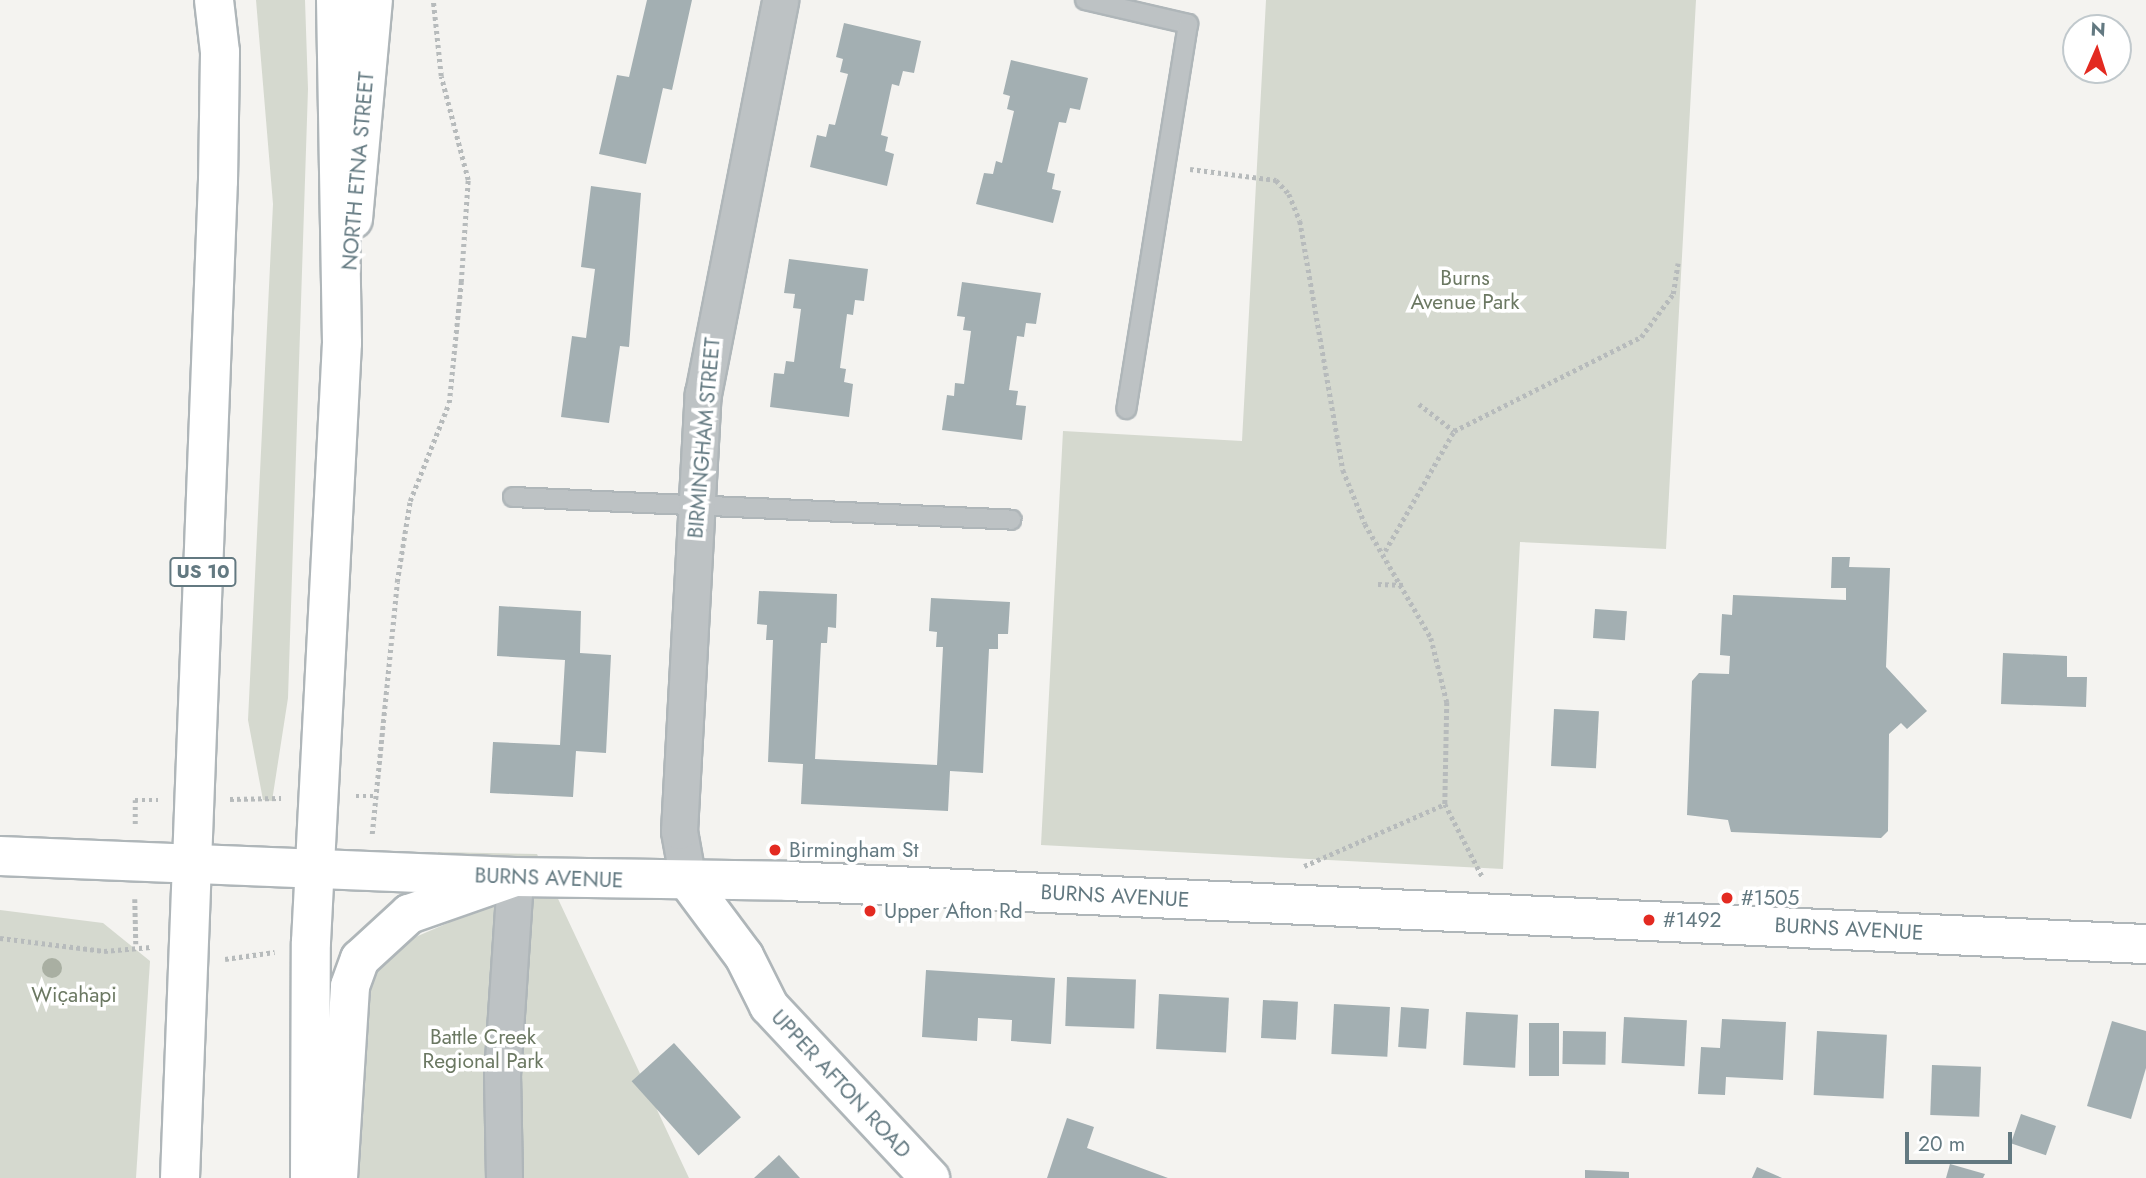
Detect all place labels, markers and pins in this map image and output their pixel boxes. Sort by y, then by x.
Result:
place label: Birmingham St [789,837,919,863]
marker: Birmingham St [767,842,783,858]
place label: #1505 [1741,885,1799,911]
marker: #1505 [1719,890,1735,906]
place label: Upper Afton Rd [884,898,1023,924]
marker: Upper Afton Rd [862,903,878,919]
place label: #1492 [1663,907,1721,933]
marker: #1492 [1641,912,1657,928]

